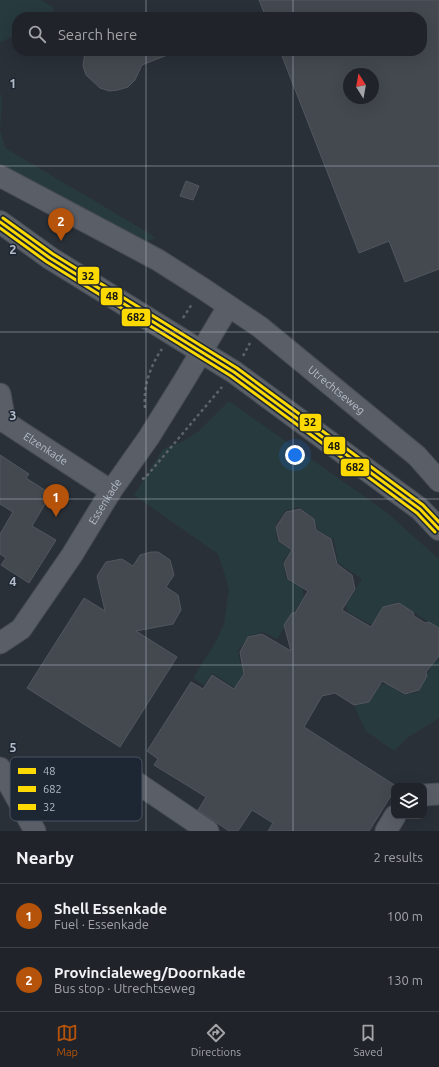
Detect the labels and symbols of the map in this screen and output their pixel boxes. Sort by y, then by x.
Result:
north arrow [343,68,379,104]
text: 1 [9,76,17,90]
pin: 2 [48,208,74,241]
text: 2 [9,242,17,256]
line badge: 32 [77,266,100,285]
text: 32 [82,270,94,282]
line badge: 48 [100,287,123,306]
text: 48 [106,290,118,302]
line badge: 682 [121,308,151,327]
text: 682 [127,311,145,323]
street label: Utrechtseweg [306,363,367,417]
text: 3 [9,408,17,422]
line badge: 32 [299,413,322,432]
text: 32 [304,416,316,428]
street label: Elzenkade [21,430,70,467]
line badge: 48 [323,436,346,455]
text: 48 [328,440,340,452]
your location [285,445,305,465]
line badge: 682 [340,458,370,477]
text: 682 [346,461,364,473]
street label: Essenkade [86,476,124,527]
pin: 1 [43,484,69,517]
text: 4 [9,574,17,588]
text: 5 [9,740,17,754]
legend [10,757,142,821]
text: 48 [43,765,55,777]
text: 682 [43,783,62,795]
text: 32 [43,801,55,813]

